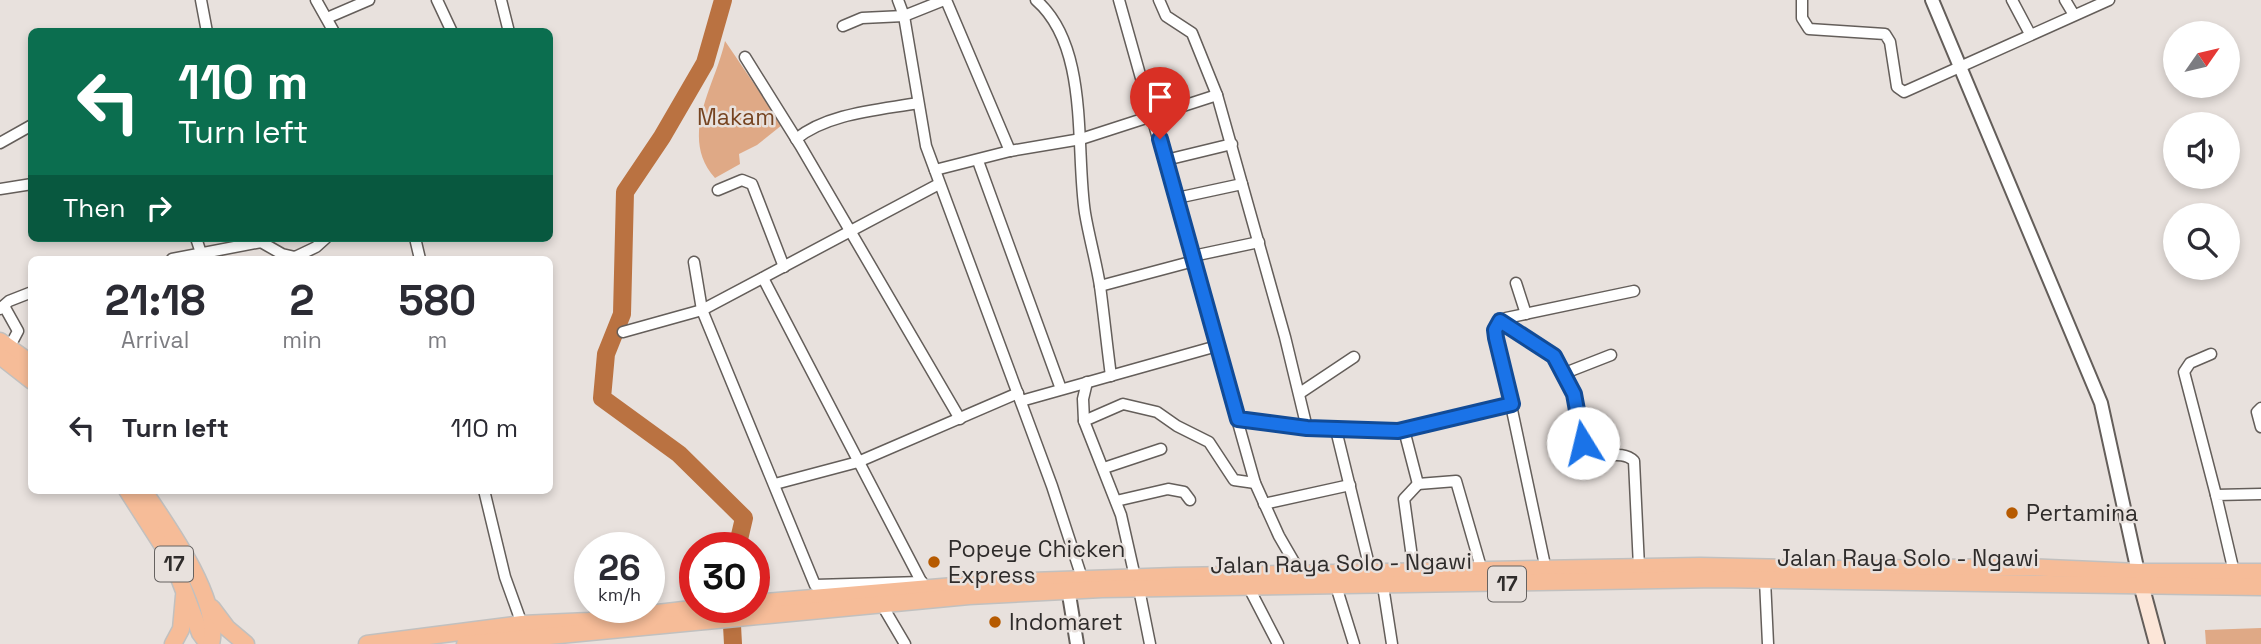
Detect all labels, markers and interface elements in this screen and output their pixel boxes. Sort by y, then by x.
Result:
north arrow [2163,21,2240,98]
map controls [2163,21,2240,280]
text: 110 m [178,51,308,113]
icon: left [63,56,154,147]
pin [1130,67,1190,139]
icon: arrive [1141,78,1179,116]
park label: Makam [697,102,775,132]
text: Turn left [178,112,308,152]
button: sound [2163,112,2240,189]
icon: right [140,189,178,227]
text: Then [63,191,126,225]
button: search [2163,203,2240,280]
text: 21:18 [105,274,205,327]
text: 2 [290,274,314,327]
text: 580 [399,274,476,327]
text: Arrival [121,325,189,355]
text: min [282,325,322,355]
text: m [427,325,447,355]
position arrow [1546,406,1620,480]
icon: left [63,409,101,447]
text: Turn left [122,411,229,445]
text: 110 m [451,411,518,445]
place label: Pertamina [2026,498,2138,528]
marker: Pertamina [2004,505,2020,521]
speed limit sign: 30 [679,532,770,623]
place label: Popeye Chicken Express [948,534,1125,590]
street label: Jalan Raya Solo - Ngawi [1777,543,2039,573]
road number: 17 [155,546,193,582]
text: 26 [598,546,641,590]
street label: Jalan Raya Solo - Ngawi [1210,546,1472,580]
marker: Popeye Chicken Express [926,554,942,570]
road number: 17 [1488,566,1526,602]
text: km/h [598,583,641,606]
place label: Indomaret [1009,607,1123,637]
marker: Indomaret [987,614,1003,630]

